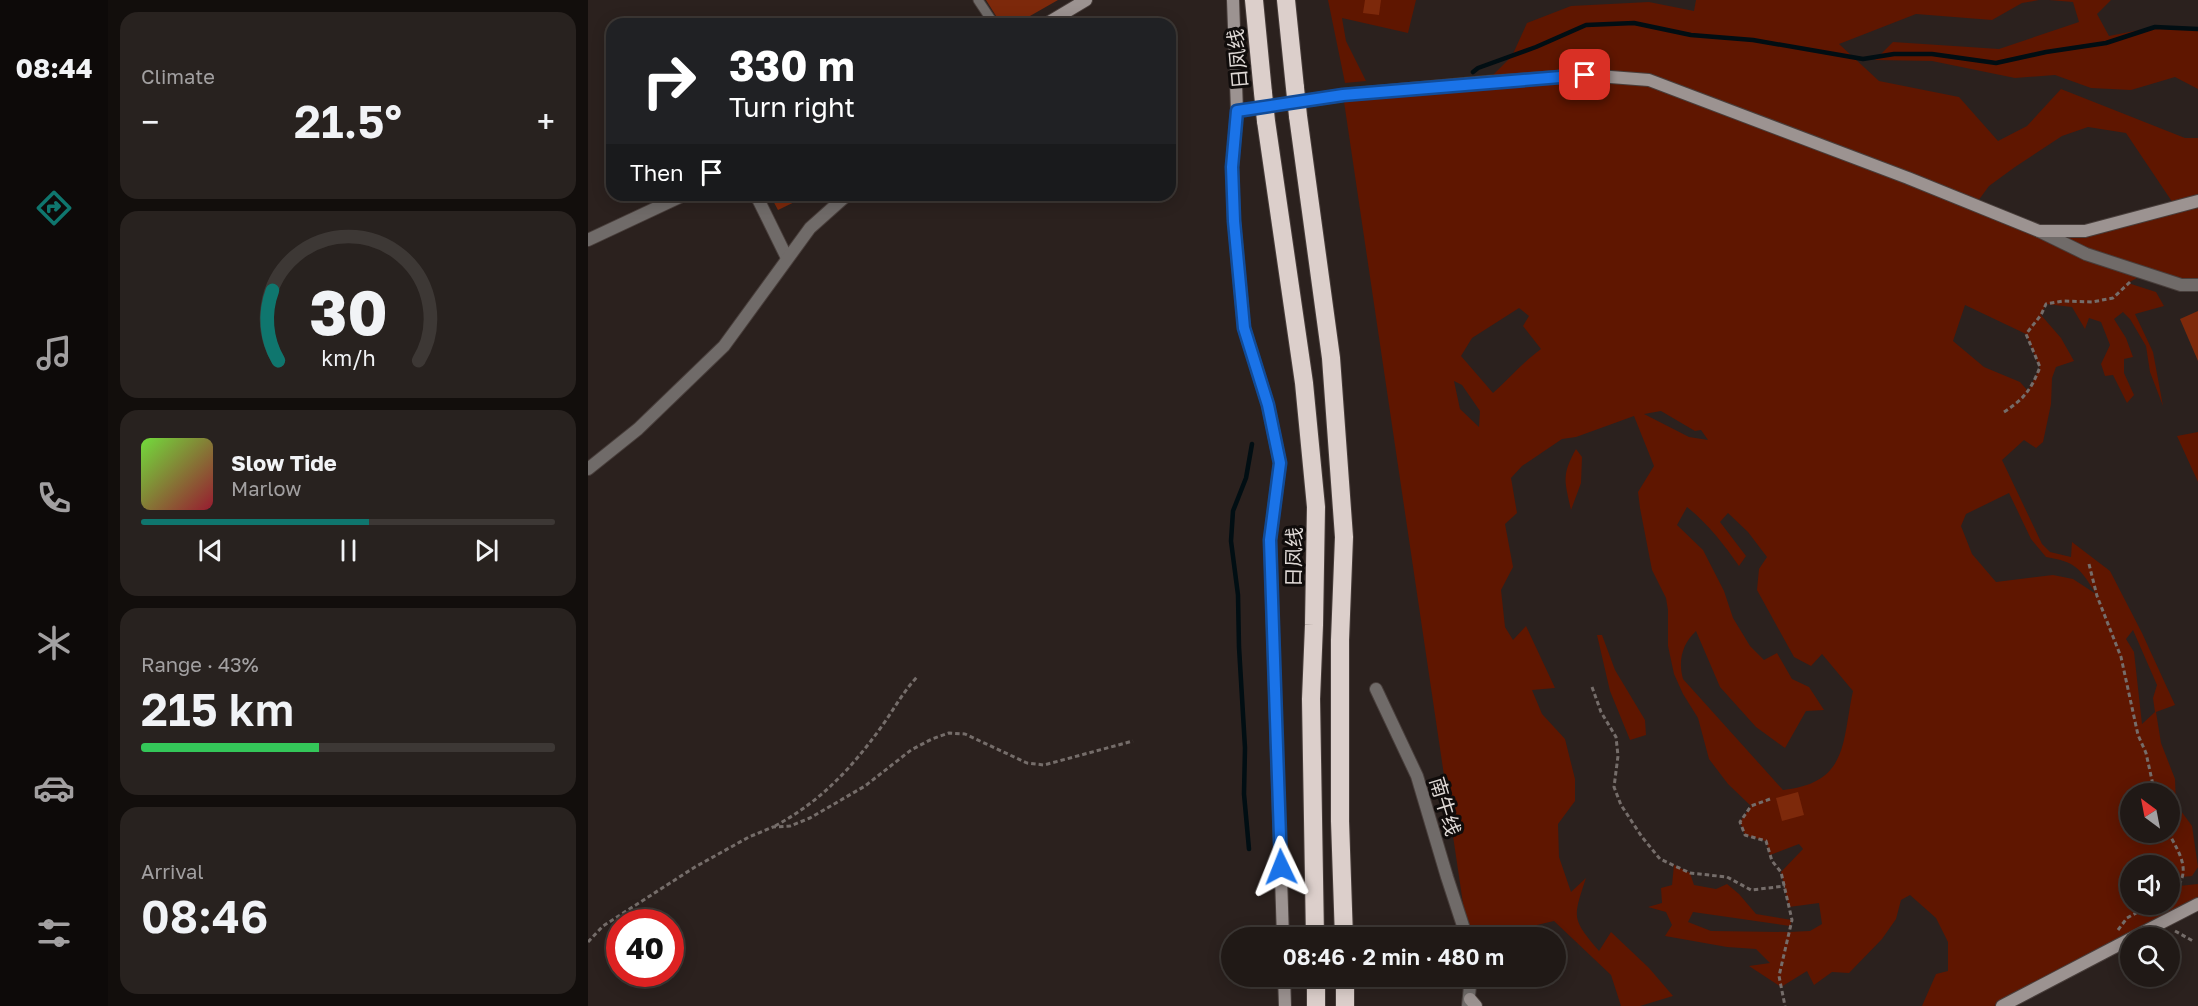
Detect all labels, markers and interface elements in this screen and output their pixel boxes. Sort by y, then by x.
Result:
street label: 日凤线 [1222,28,1252,90]
text: 330 m [729,40,855,90]
icon: right [630,42,708,120]
pin [1559,49,1610,100]
text: 08:44 [15,52,93,84]
icon: arrive [1568,58,1601,91]
text: Climate [141,64,215,88]
text: Turn right [729,91,855,123]
text: 21.5° [294,94,402,148]
text: − [141,102,159,141]
text: + [537,102,555,141]
icon: arrive [695,156,728,189]
text: Then [630,159,683,186]
icon: directions [33,187,75,229]
text: 30 [309,274,387,349]
icon: music [33,332,75,374]
text: km/h [321,346,375,372]
text: Slow Tide [231,449,337,476]
text: Marlow [231,476,302,500]
icon: phone [33,477,75,519]
street label: 日凤线 [1280,527,1306,587]
icon: previous [194,534,227,567]
icon: pause [332,534,365,567]
icon: next [470,534,503,567]
icon: climate [33,622,75,664]
text: Range · 43% [141,652,259,676]
text: 215 km [141,682,294,736]
icon: car [33,767,75,809]
street label: 南牛线 [1426,774,1466,838]
north arrow [2120,783,2180,843]
map controls [2120,783,2180,987]
position arrow [1249,835,1313,899]
button: sound [2120,855,2180,915]
text: Arrival [141,859,204,883]
text: 08:46 [141,889,268,943]
speed limit sign: 40 [606,909,684,987]
icon: filters [33,912,75,954]
button: search [2120,927,2180,987]
text: 08:46 · 2 min · 480 m [1283,943,1504,970]

